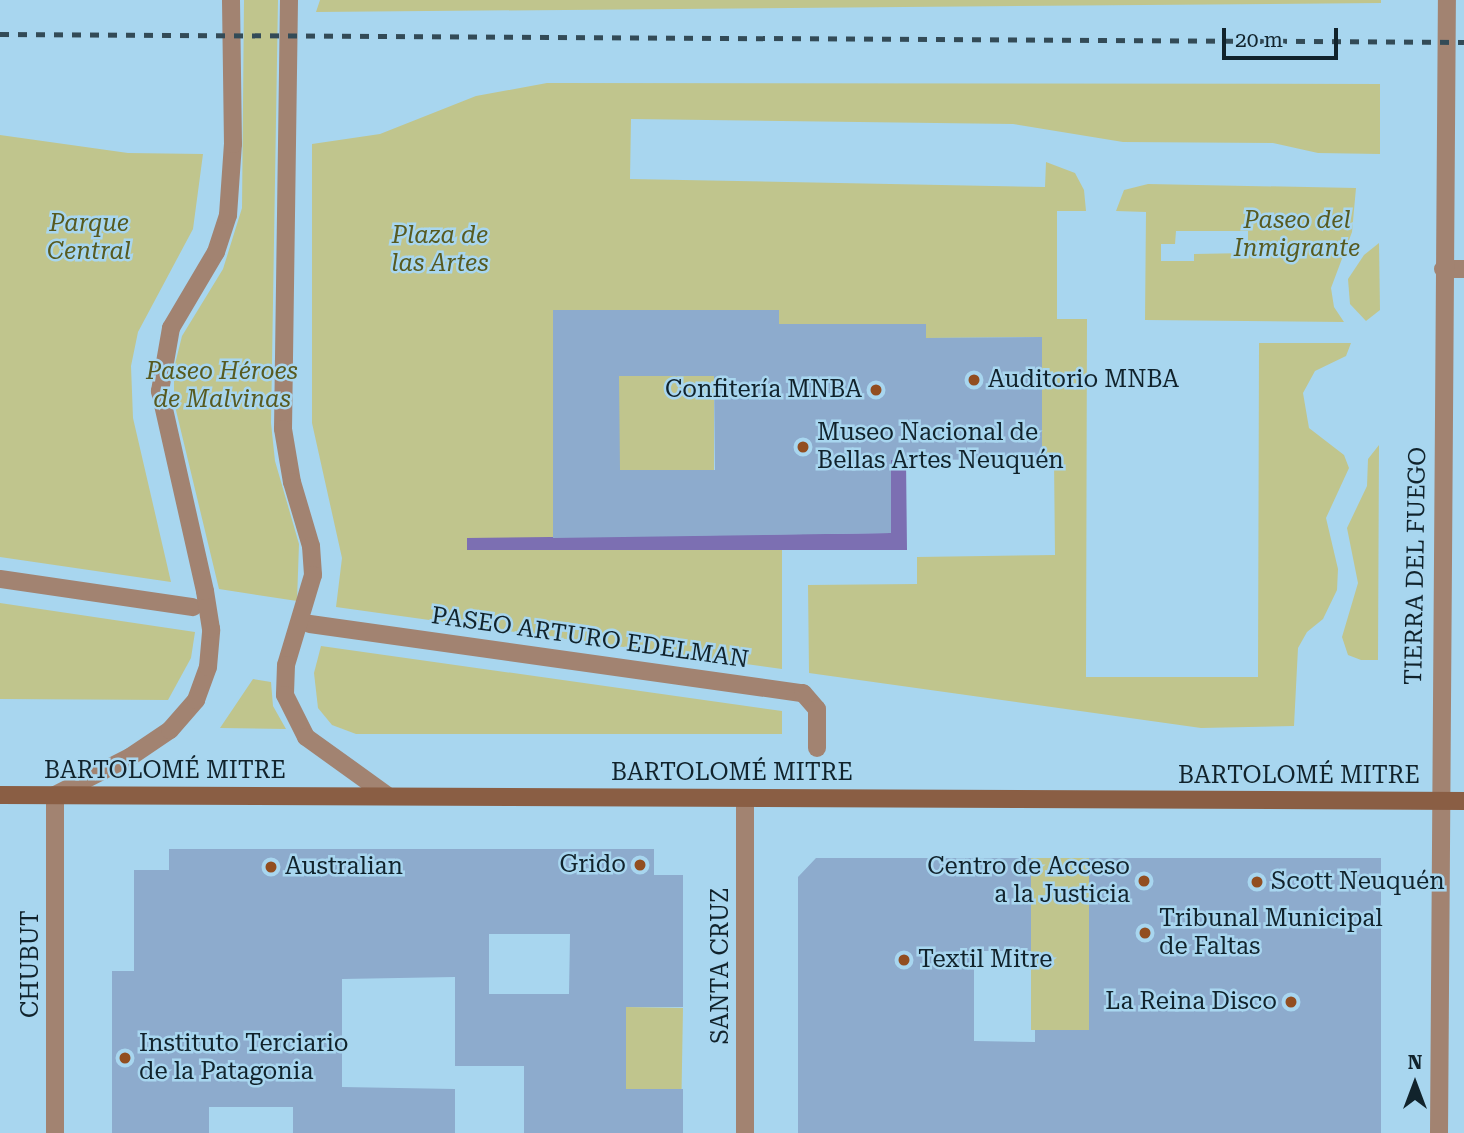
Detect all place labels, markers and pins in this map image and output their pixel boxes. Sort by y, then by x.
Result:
place label: Auditorio MNBA [988,366,1179,394]
marker: Auditorio MNBA [966,372,982,388]
place label: Confitería MNBA [665,376,862,404]
marker: Confitería MNBA [868,382,884,398]
place label: Museo Nacional de Bellas Artes Neuquén [817,419,1064,475]
marker: Museo Nacional de Bellas Artes Neuquén [795,439,811,455]
place label: Grido [560,851,626,879]
place label: Australian [285,853,403,881]
place label: Centro de Acceso a la Justicia [927,853,1130,909]
marker: Grido [632,857,648,873]
marker: Australian [263,859,279,875]
place label: Scott Neuquén [1271,868,1445,896]
marker: Centro de Acceso a la Justicia [1136,873,1152,889]
marker: Scott Neuquén [1249,874,1265,890]
place label: Tribunal Municipal de Faltas [1159,905,1383,961]
marker: Tribunal Municipal de Faltas [1137,925,1153,941]
place label: Textil Mitre [918,946,1052,974]
marker: Textil Mitre [896,952,912,968]
place label: La Reina Disco [1105,988,1277,1016]
marker: La Reina Disco [1283,994,1299,1010]
place label: Instituto Terciario de la Patagonia [139,1030,349,1086]
marker: Instituto Terciario de la Patagonia [117,1050,133,1066]

